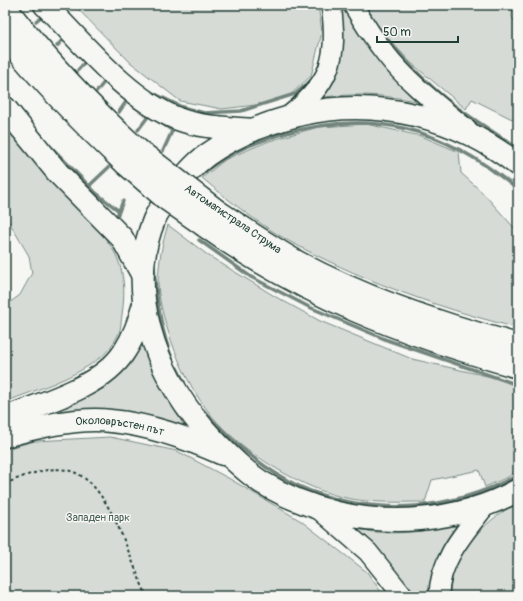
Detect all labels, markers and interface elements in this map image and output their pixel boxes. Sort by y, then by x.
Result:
scale bar [377,18,458,44]
text: 50 m [383,25,411,40]
street label: Автомагистрала Струма [182,182,284,256]
street label: Околовръстен път [75,414,166,438]
park label: Западен парк [66,511,130,524]

